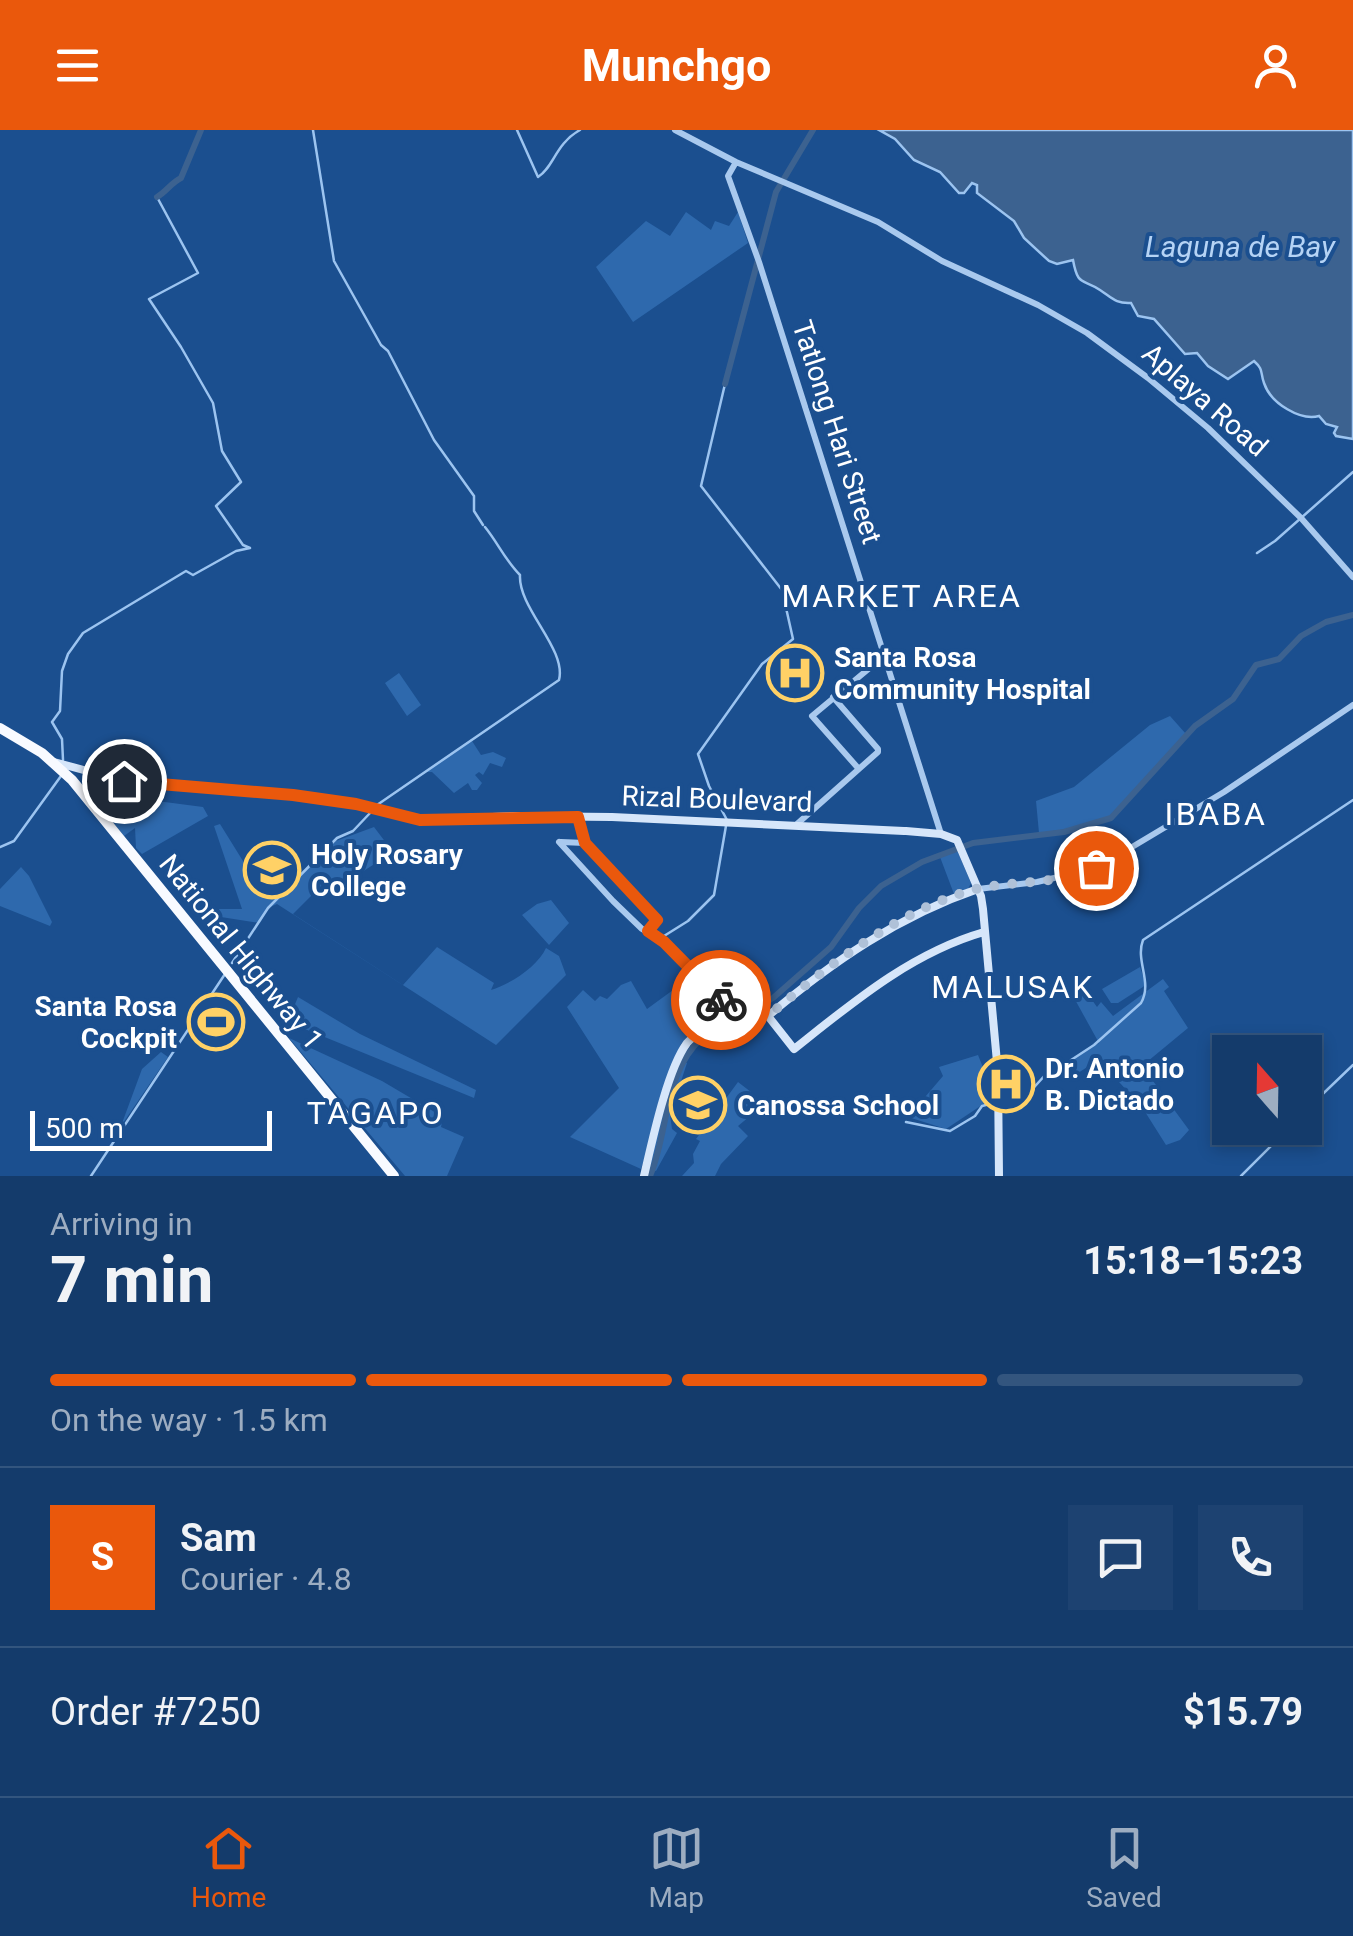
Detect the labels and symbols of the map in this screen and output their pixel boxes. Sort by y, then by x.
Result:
water label: Laguna de Bay [1145,229,1336,264]
street label: Tatlong Hari Street [785,316,889,548]
street label: Aplaya Road [1136,337,1274,463]
district label: MARKET AREA [782,577,1022,615]
place label: Santa Rosa Community Hospital [834,641,1091,706]
hospital icon: Santa Rosa Community Hospital [765,643,825,703]
pin [82,739,167,824]
street label: Rizal Boulevard [621,779,813,819]
district label: IBABA [1165,795,1267,833]
pin [1054,826,1139,911]
place label: Holy Rosary College [311,838,464,903]
school or university icon: Holy Rosary College [242,840,302,900]
street label: National Highway 1 [152,848,330,1056]
courier [671,950,771,1050]
district label: MALUSAK [931,968,1095,1006]
place label: Santa Rosa Cockpit [35,990,177,1055]
sports icon: Santa Rosa Cockpit [186,992,246,1052]
north arrow [1212,1035,1322,1145]
place label: Dr. Antonio B. Dictado [1045,1052,1184,1117]
hospital icon: Dr. Antonio B. Dictado [976,1054,1036,1114]
school or university icon: Canossa School [668,1075,728,1135]
place label: Canossa School [737,1089,939,1122]
district label: TAGAPO [307,1094,445,1132]
scale bar [30,1106,272,1150]

